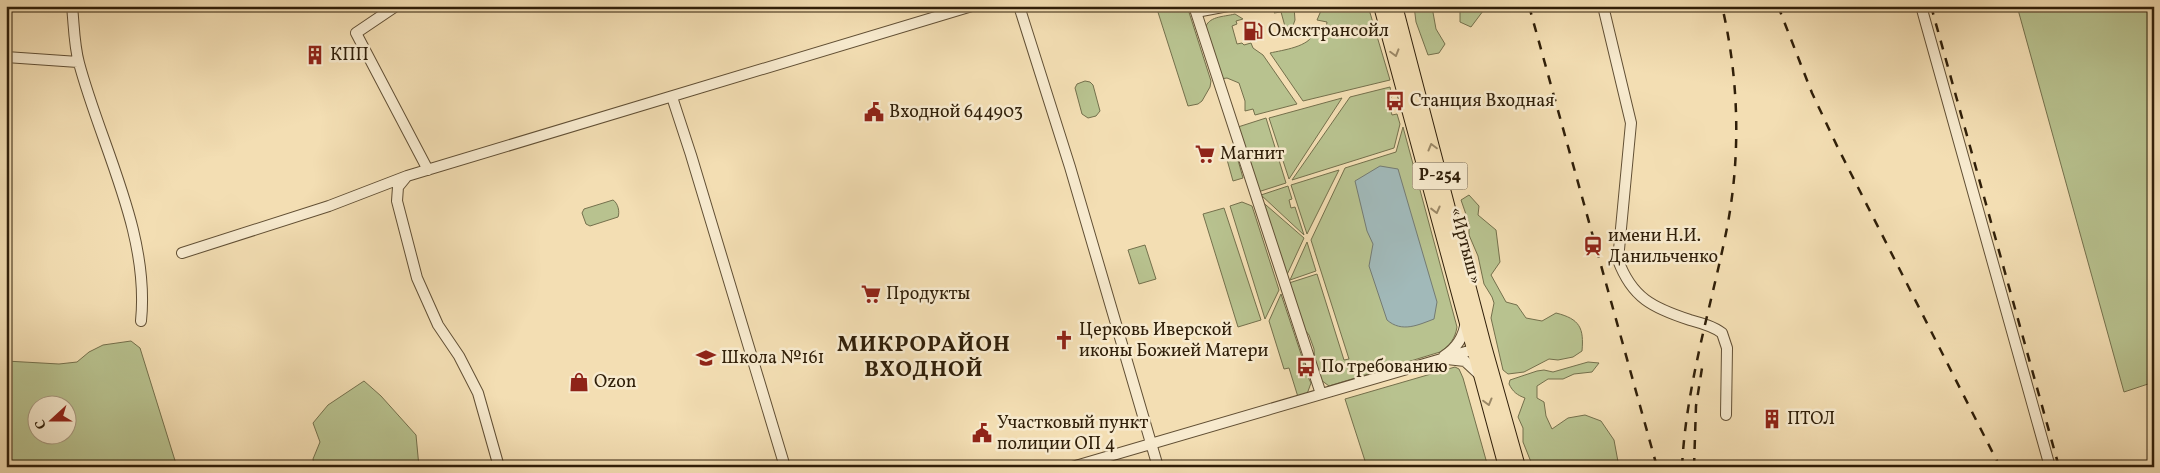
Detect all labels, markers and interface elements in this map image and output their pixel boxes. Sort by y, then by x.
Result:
place label: Омсктрансойл [1268,19,1389,44]
fuel station icon: Омсктрансойл [1242,20,1264,42]
place label: КПП [330,43,369,68]
building icon: КПП [304,44,326,66]
one-way arrow [1389,49,1399,57]
place label: Станция Входная [1410,89,1554,114]
bus stop icon: Станция Входная [1384,90,1406,112]
place label: Входной 644903 [889,100,1023,125]
public building icon: Входной 644903 [863,101,885,123]
place label: Магнит [1220,142,1284,167]
one-way arrow [1427,142,1438,151]
supermarket icon: Магнит [1194,143,1216,165]
road number: Р-254 [1412,162,1468,190]
street label: «Иртыш» [1443,205,1487,287]
one-way arrow [1430,206,1441,215]
place label: имени Н.И. Данильченко [1608,224,1718,270]
station icon: имени Н.И. Данильченко [1582,235,1604,257]
place label: Продукты [886,282,971,307]
supermarket icon: Продукты [860,283,882,305]
place label: Церковь Иверской иконы Божией Матери [1079,318,1269,364]
church icon: Церковь Иверской иконы Божией Матери [1053,329,1075,351]
district label: МИКРОРАЙОН ВХОДНОЙ [837,330,1011,386]
place label: Школа №161 [721,346,825,371]
school or university icon: Школа №161 [695,347,717,369]
place label: По требованию [1321,355,1448,380]
bus stop icon: По требованию [1295,356,1317,378]
place label: Ozon [594,370,637,395]
shop icon: Ozon [568,371,590,393]
north arrow [28,396,78,446]
one-way arrow [1483,397,1493,405]
place label: ПТОЛ [1787,407,1835,432]
building icon: ПТОЛ [1761,408,1783,430]
place label: Участковый пункт полиции ОП 4 [997,411,1148,457]
text: С [31,417,52,432]
public building icon: Участковый пункт полиции ОП 4 [971,422,993,444]

